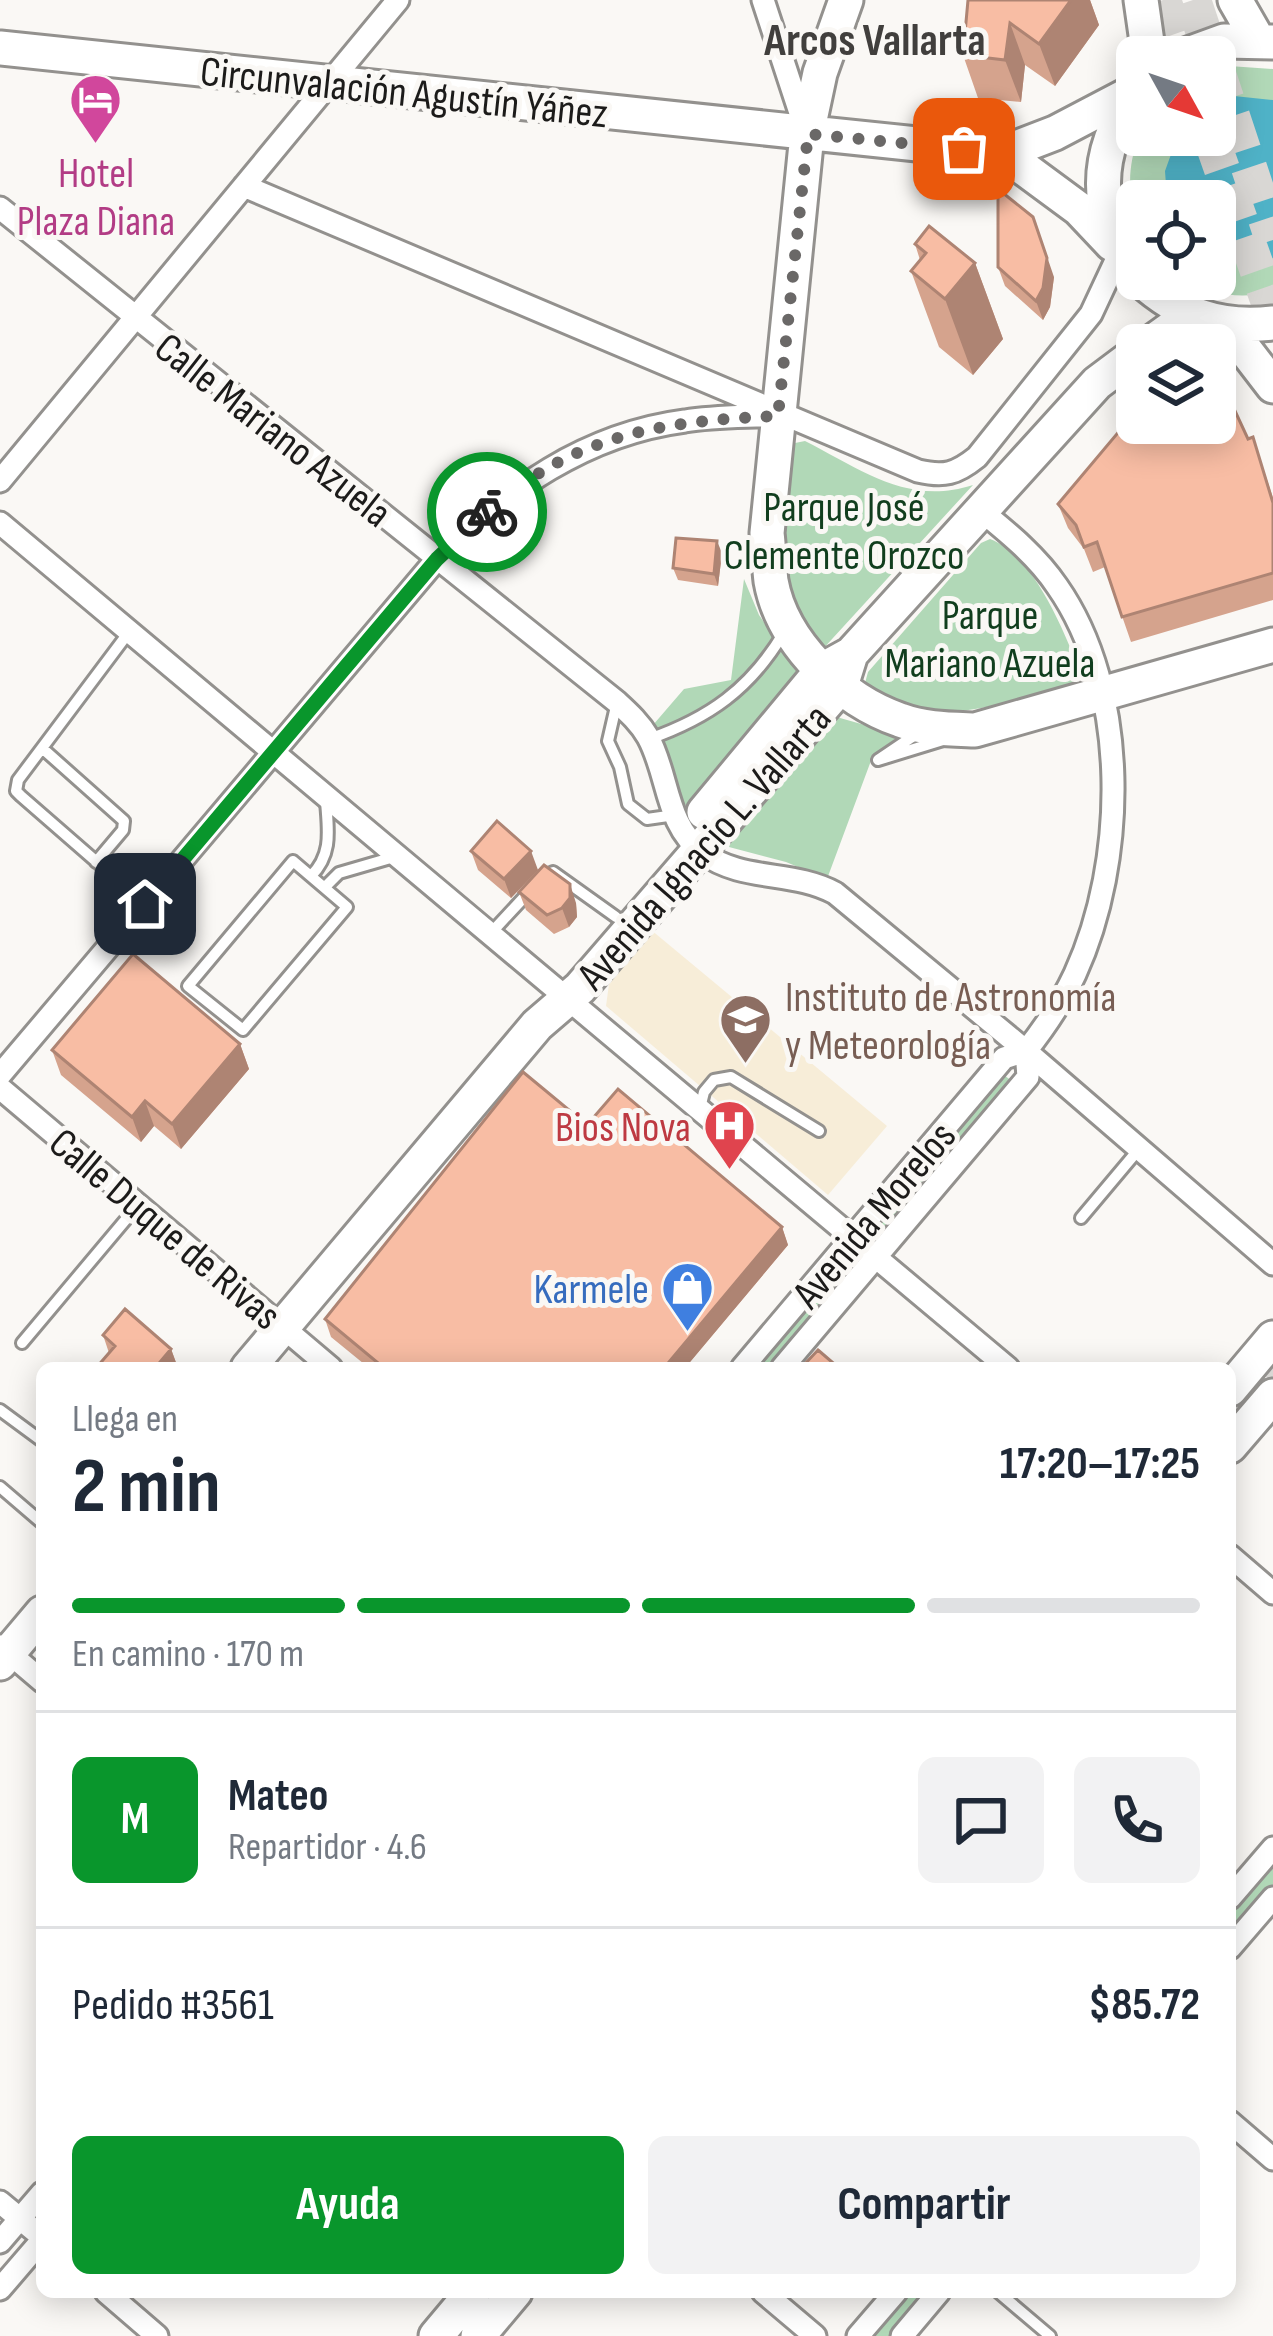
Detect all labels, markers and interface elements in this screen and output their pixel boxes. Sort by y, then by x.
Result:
district label: Arcos Vallarta [763,14,986,69]
north arrow [1116,36,1236,156]
map controls [1116,36,1236,444]
street label: Circunvalación Agustín Yáñez [198,47,610,140]
hotel icon: Hotel Plaza Diana [68,72,124,146]
pin [913,98,1015,200]
icon: bag [931,116,997,182]
place label: Hotel Plaza Diana [17,149,175,248]
button: locate [1116,180,1236,300]
street label: Calle Mariano Azuela [144,323,401,539]
button: layers [1116,324,1236,444]
courier [427,452,547,572]
icon: bike [454,479,520,545]
park label: Parque José Clemente Orozco [724,483,964,582]
park label: Parque Mariano Azuela [884,591,1096,690]
street label: Avenida Ignacio L. Vallarta [566,694,843,1002]
pin [94,853,196,955]
icon: home [112,871,178,937]
place label: Instituto de Astronomía y Meteorología [785,973,1116,1072]
school or university icon: Instituto de Astronomía y Meteorología [718,992,774,1066]
hospital icon: Bios Nova [702,1098,758,1172]
place label: Bios Nova [555,1103,691,1154]
street label: Avenida Morelos [782,1112,968,1320]
street label: Calle Duque de Rivas [38,1118,291,1342]
shop icon: Karmele [660,1260,716,1334]
place label: Karmele [533,1265,649,1316]
text: Llega en [72,1396,178,1443]
text: 17:20–17:25 [1000,1437,1200,1492]
text: 2 min [72,1441,221,1534]
text: En camino · 170 m [72,1631,304,1678]
button: chat [918,1757,1044,1883]
button: phone [1074,1757,1200,1883]
text: Mateo [228,1769,328,1824]
text: M [121,1792,149,1847]
text: Repartidor · 4.6 [228,1824,427,1871]
text: Pedido #3561 [72,1978,274,2033]
text: $85.72 [1088,1978,1200,2033]
button: Ayuda [72,2136,624,2274]
button: Compartir [648,2136,1200,2274]

